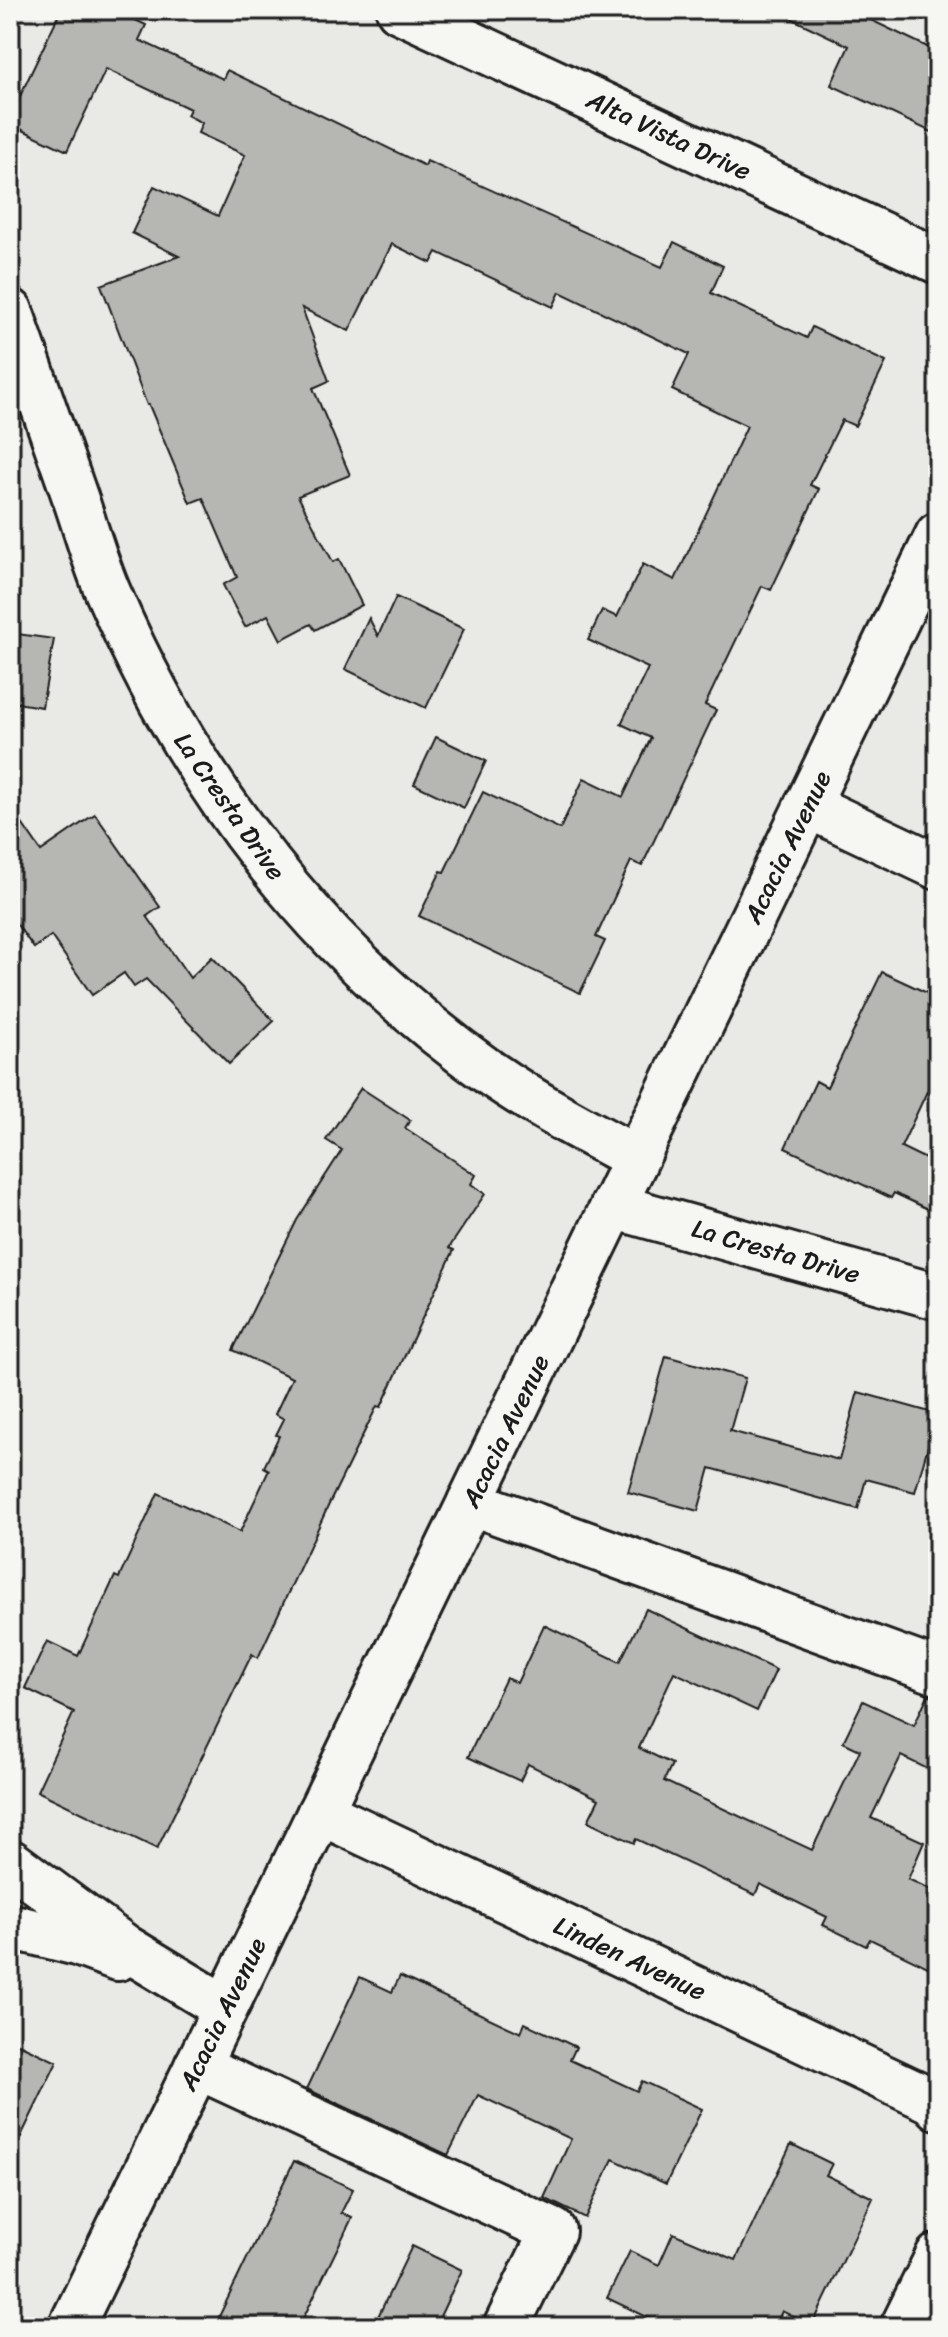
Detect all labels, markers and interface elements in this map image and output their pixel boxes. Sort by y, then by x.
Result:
street label: Alta Vista Drive [578,76,759,193]
street label: La Cresta Drive [161,722,299,890]
street label: Acacia Avenue [729,762,844,933]
street label: La Cresta Drive [686,1205,866,1297]
street label: Acacia Avenue [447,1346,562,1517]
street label: Linden Avenue [546,1902,714,2014]
street label: Acacia Avenue [164,1929,279,2100]

